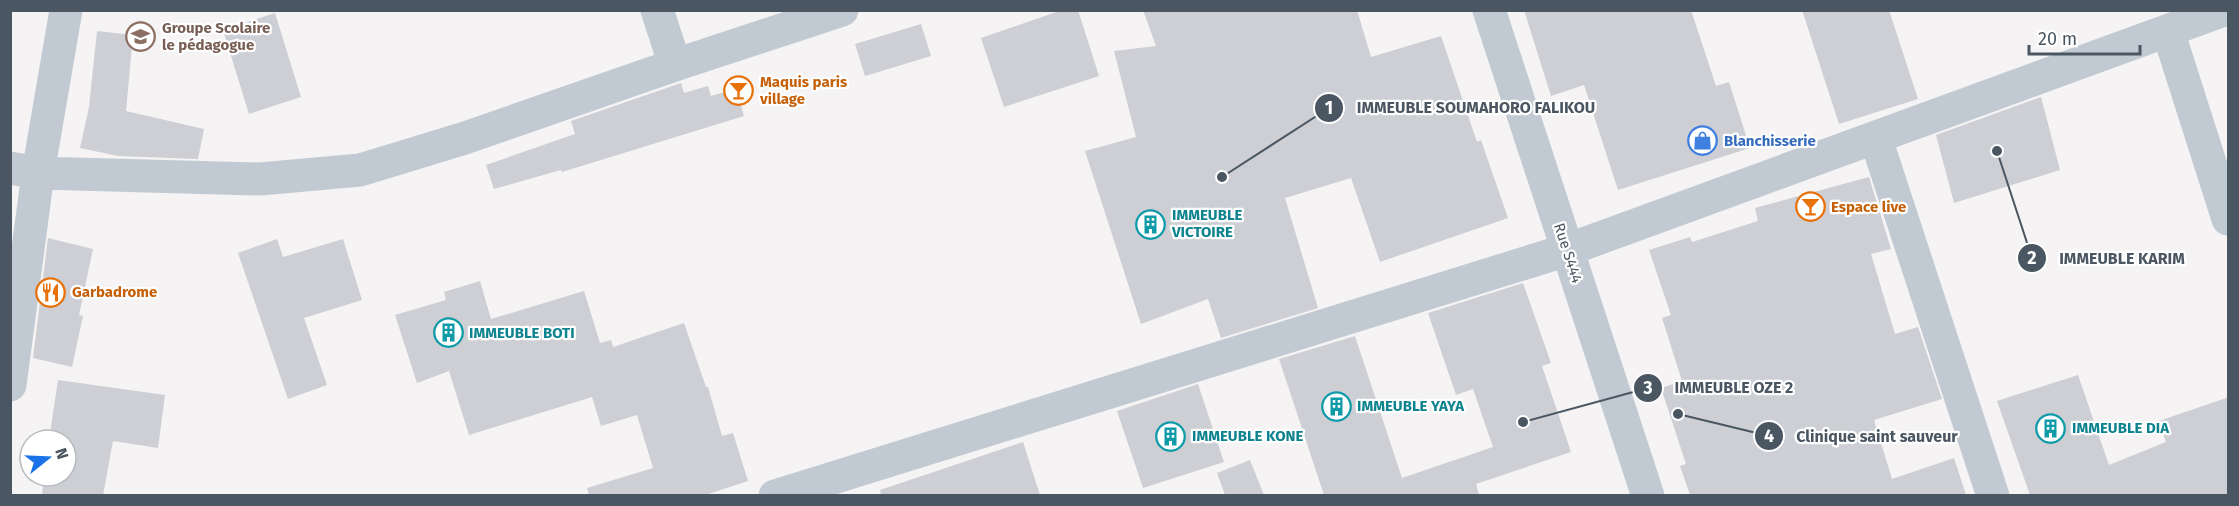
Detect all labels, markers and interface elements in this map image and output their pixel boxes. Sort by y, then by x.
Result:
scale bar [2029,18,2140,56]
place label: Groupe Scolaire le pédagogue [162,19,270,54]
school or university icon: Groupe Scolaire le pédagogue [125,21,157,53]
text: 20 m [2038,28,2077,50]
place label: Maquis paris village [759,73,847,108]
bar icon: Maquis paris village [723,75,755,107]
callout: IMMEUBLE SOUMAHORO FALIKOU [1314,91,1607,125]
text: 1 [1325,97,1333,119]
text: IMMEUBLE SOUMAHORO FALIKOU [1357,98,1595,117]
shop icon: Blanchisserie [1687,125,1719,157]
place label: Blanchisserie [1724,132,1816,150]
bar icon: Espace live [1794,191,1826,223]
place label: Espace live [1831,198,1906,216]
place label: IMMEUBLE VICTOIRE [1171,206,1243,241]
building icon: IMMEUBLE VICTOIRE [1135,208,1167,240]
street label: Rue S444 [1550,221,1586,285]
callout: IMMEUBLE KARIM [2017,241,2197,275]
text: 2 [2027,247,2037,269]
text: IMMEUBLE KARIM [2059,249,2185,268]
restaurant icon: Garbadrome [35,276,67,308]
place label: Garbadrome [72,283,157,301]
building icon: IMMEUBLE BOTI [432,317,464,349]
place label: IMMEUBLE BOTI [469,324,575,342]
callout: IMMEUBLE OZE 2 [1633,371,1806,405]
text: 3 [1642,377,1653,399]
text: IMMEUBLE OZE 2 [1675,378,1793,397]
building icon: IMMEUBLE YAYA [1320,390,1352,422]
place label: IMMEUBLE YAYA [1357,397,1465,415]
building icon: IMMEUBLE DIA [2035,412,2067,444]
callout: Clinique saint sauveur [1754,419,1969,453]
place label: IMMEUBLE DIA [2072,419,2170,437]
building icon: IMMEUBLE KONE [1155,420,1187,452]
text: 4 [1764,425,1774,447]
place label: IMMEUBLE KONE [1192,427,1304,445]
text: Clinique saint sauveur [1796,427,1958,446]
north arrow [18,428,78,488]
text: N [51,446,72,461]

